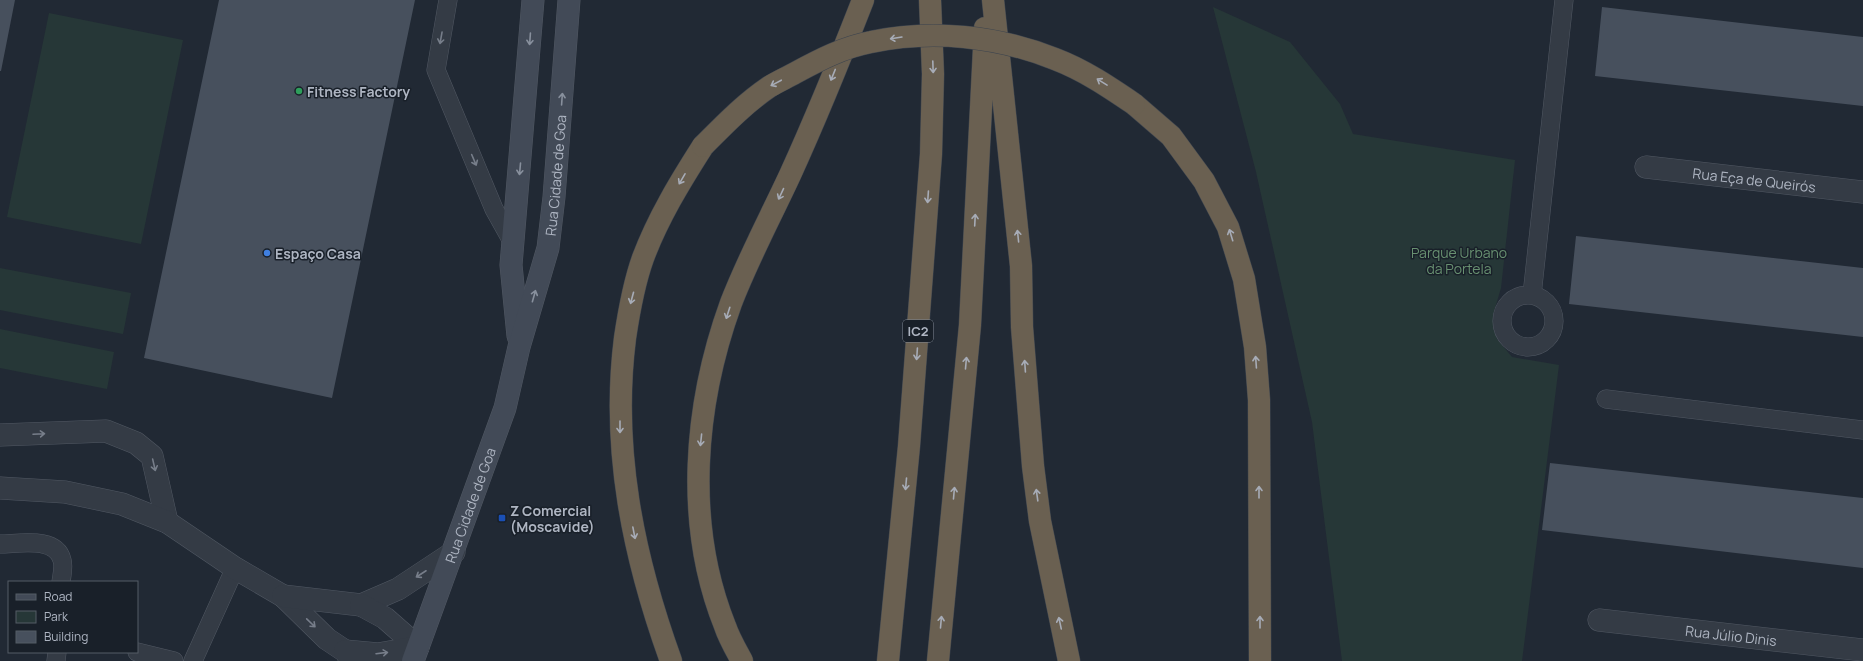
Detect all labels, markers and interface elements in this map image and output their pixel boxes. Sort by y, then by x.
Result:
one-way arrow [437,32,445,45]
one-way arrow [526,32,533,45]
one-way arrow [890,34,903,42]
one-way arrow [929,60,936,73]
one-way arrow [829,69,836,81]
one-way arrow [1097,78,1108,86]
one-way arrow [770,80,782,88]
place label: Fitness Factory [307,82,410,101]
marker: Fitness Factory [294,86,304,96]
one-way arrow [558,93,565,106]
street label: Rua Cidade de Goa [540,114,570,237]
one-way arrow [470,154,478,166]
one-way arrow [516,162,524,175]
street label: Rua Eça de Queirós [1692,163,1817,196]
one-way arrow [678,173,686,185]
one-way arrow [777,188,784,200]
one-way arrow [924,190,931,203]
one-way arrow [972,214,979,227]
one-way arrow [1227,229,1234,242]
one-way arrow [1014,230,1021,243]
park label: Parque Urbano da Portela [1411,243,1507,278]
place label: Espaço Casa [275,244,361,263]
marker: Espaço Casa [262,248,272,258]
one-way arrow [531,290,538,303]
one-way arrow [628,292,636,305]
one-way arrow [724,307,731,320]
road number: IC2 [903,320,933,342]
one-way arrow [913,347,920,360]
one-way arrow [1253,356,1260,369]
one-way arrow [963,357,970,370]
one-way arrow [1021,360,1028,373]
one-way arrow [616,420,624,433]
one-way arrow [32,431,45,438]
one-way arrow [697,433,704,446]
street label: Rua Cidade de Goa [440,445,499,565]
one-way arrow [151,459,159,472]
one-way arrow [902,477,910,490]
one-way arrow [1255,486,1263,499]
one-way arrow [950,487,958,500]
one-way arrow [1033,489,1041,502]
place label: Z Comercial (Moscavide) [510,501,595,536]
marker: Z Comercial (Moscavide) [497,513,507,523]
one-way arrow [630,527,638,540]
one-way arrow [416,570,427,578]
legend [8,581,138,653]
text: Road [44,588,72,605]
text: Park [44,608,69,625]
one-way arrow [938,616,945,629]
one-way arrow [1256,616,1264,629]
one-way arrow [1056,617,1064,630]
one-way arrow [306,618,316,628]
street label: Rua Júlio Dinis [1684,620,1778,650]
text: Building [44,628,88,645]
one-way arrow [375,649,388,657]

